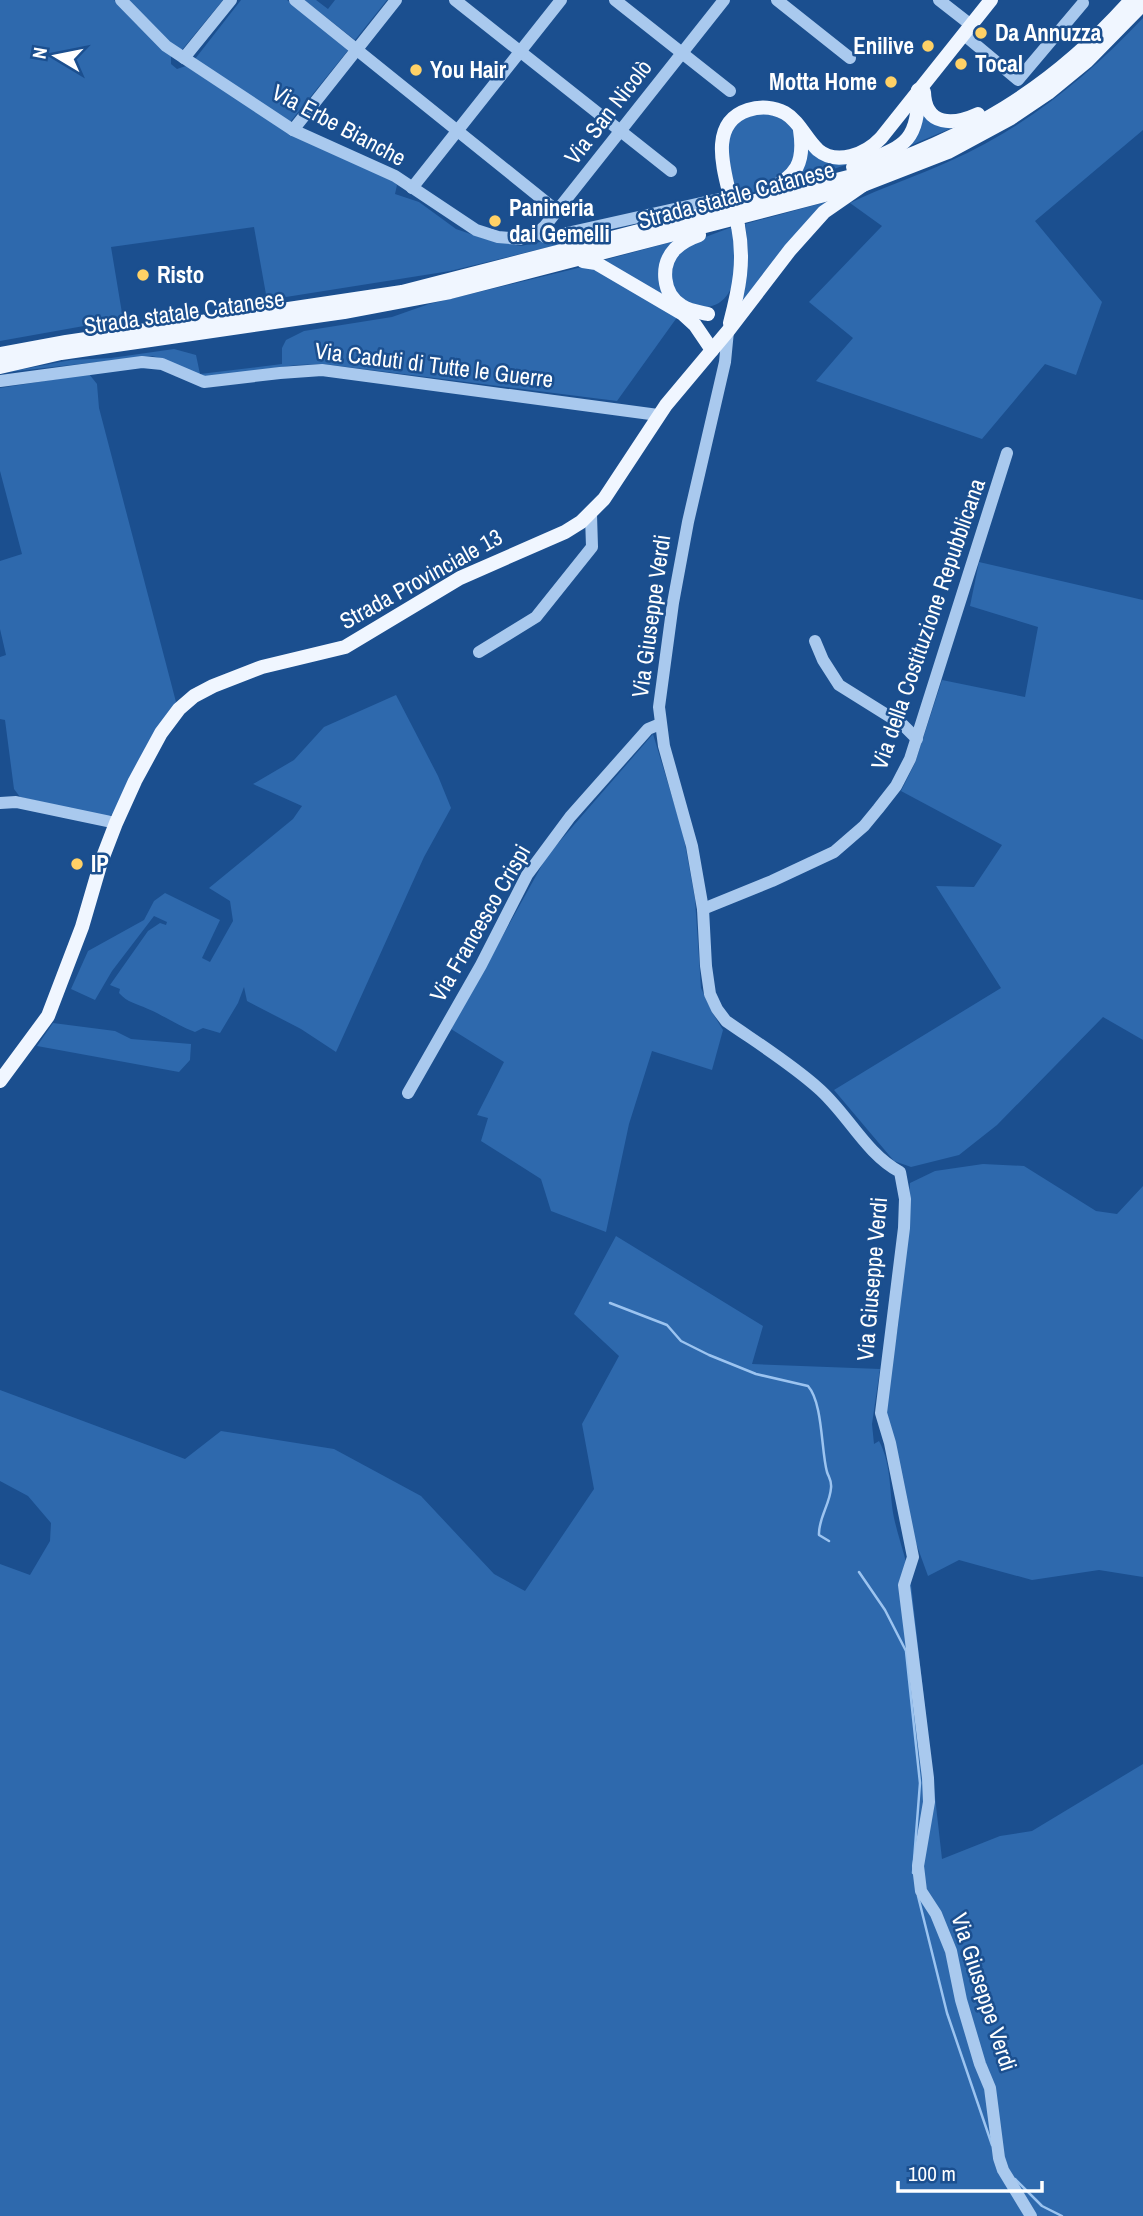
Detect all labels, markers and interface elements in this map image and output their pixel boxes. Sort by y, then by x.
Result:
place label: Da Annuzza [995,17,1102,48]
north arrow [21,21,91,91]
marker: Da Annuzza [973,25,989,41]
place label: Enilive [853,30,914,61]
marker: Enilive [920,38,936,54]
text: N [25,45,53,61]
place label: Tocal [975,48,1023,79]
street label: Via San Nicolò [557,53,658,171]
place label: You Hair [430,54,507,85]
marker: Tocal [953,56,969,72]
marker: You Hair [408,62,424,78]
place label: Motta Home [769,66,877,97]
marker: Motta Home [883,74,899,90]
street label: Via Erbe Bianche [267,76,412,173]
street label: Strada statale Catanese [634,153,838,236]
place label: Panineria dai Gemelli [509,192,610,249]
marker: Panineria dai Gemelli [487,213,503,229]
place label: Risto [157,259,204,290]
marker: Risto [135,267,151,283]
street label: Strada statale Catanese [82,282,286,341]
street label: Via Caduti di Tutte le Guerre [313,334,555,395]
street label: Via della Costituzione Repubblicana [863,474,992,773]
street label: Strada Provinciale 13 [334,521,508,636]
street label: Via Giuseppe Verdi [624,532,677,699]
street label: Via Francesco Crispi [422,838,537,1007]
place label: IP [91,848,109,879]
marker: IP [69,856,85,872]
street label: Via Giuseppe Verdi [849,1196,894,1362]
street label: Via Giuseppe Verdi [944,1909,1025,2075]
scale bar [898,2150,1042,2194]
text: 100 m [908,2159,956,2188]

